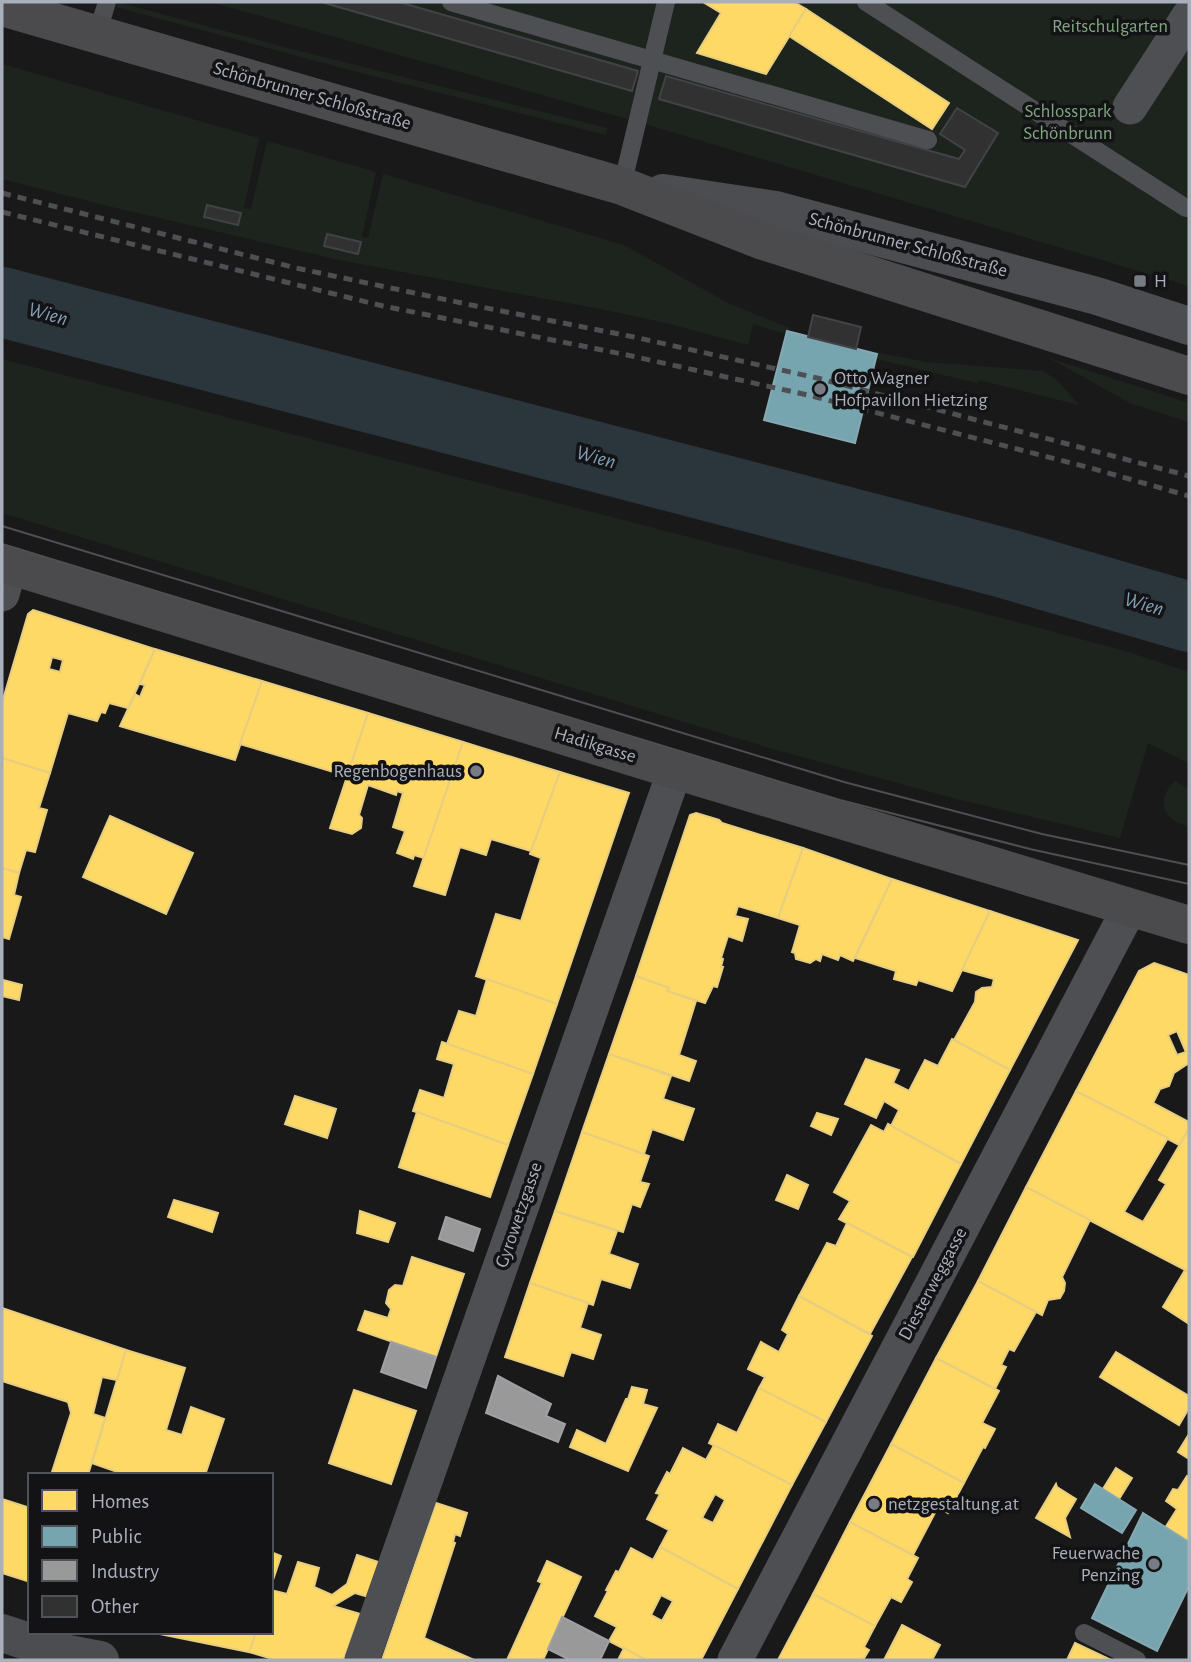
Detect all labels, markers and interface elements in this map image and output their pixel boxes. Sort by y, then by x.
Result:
park label: Reitschulgarten [1052,17,1168,36]
street label: Schönbrunner Schloßstraße [211,59,413,133]
park label: Schlosspark Schönbrunn [1023,102,1113,143]
street label: Schönbrunner Schloßstraße [807,209,1009,281]
place label: H [1154,272,1167,291]
marker: H [1132,273,1148,289]
water label: Wien [26,299,70,329]
place label: Otto Wagner Hofpavillon Hietzing [834,369,988,410]
marker: Otto Wagner Hofpavillon Hietzing [812,381,828,397]
water label: Wien [574,442,618,472]
water label: Wien [1122,588,1166,620]
street label: Hadikgasse [552,724,638,766]
place label: Regenbogenhaus [333,762,462,781]
marker: Regenbogenhaus [468,763,484,779]
street label: Gyrowetzgasse [492,1160,546,1270]
street label: Diesterweggasse [895,1225,971,1343]
legend [28,1473,273,1634]
text: Homes [91,1491,149,1512]
place label: netzgestaltung.at [888,1495,1019,1514]
marker: netzgestaltung.at [866,1496,882,1512]
text: Public [91,1526,141,1547]
place label: Feuerwache Penzing [1052,1544,1141,1585]
marker: Feuerwache Penzing [1146,1556,1162,1572]
text: Industry [91,1561,159,1582]
text: Other [91,1596,139,1617]

